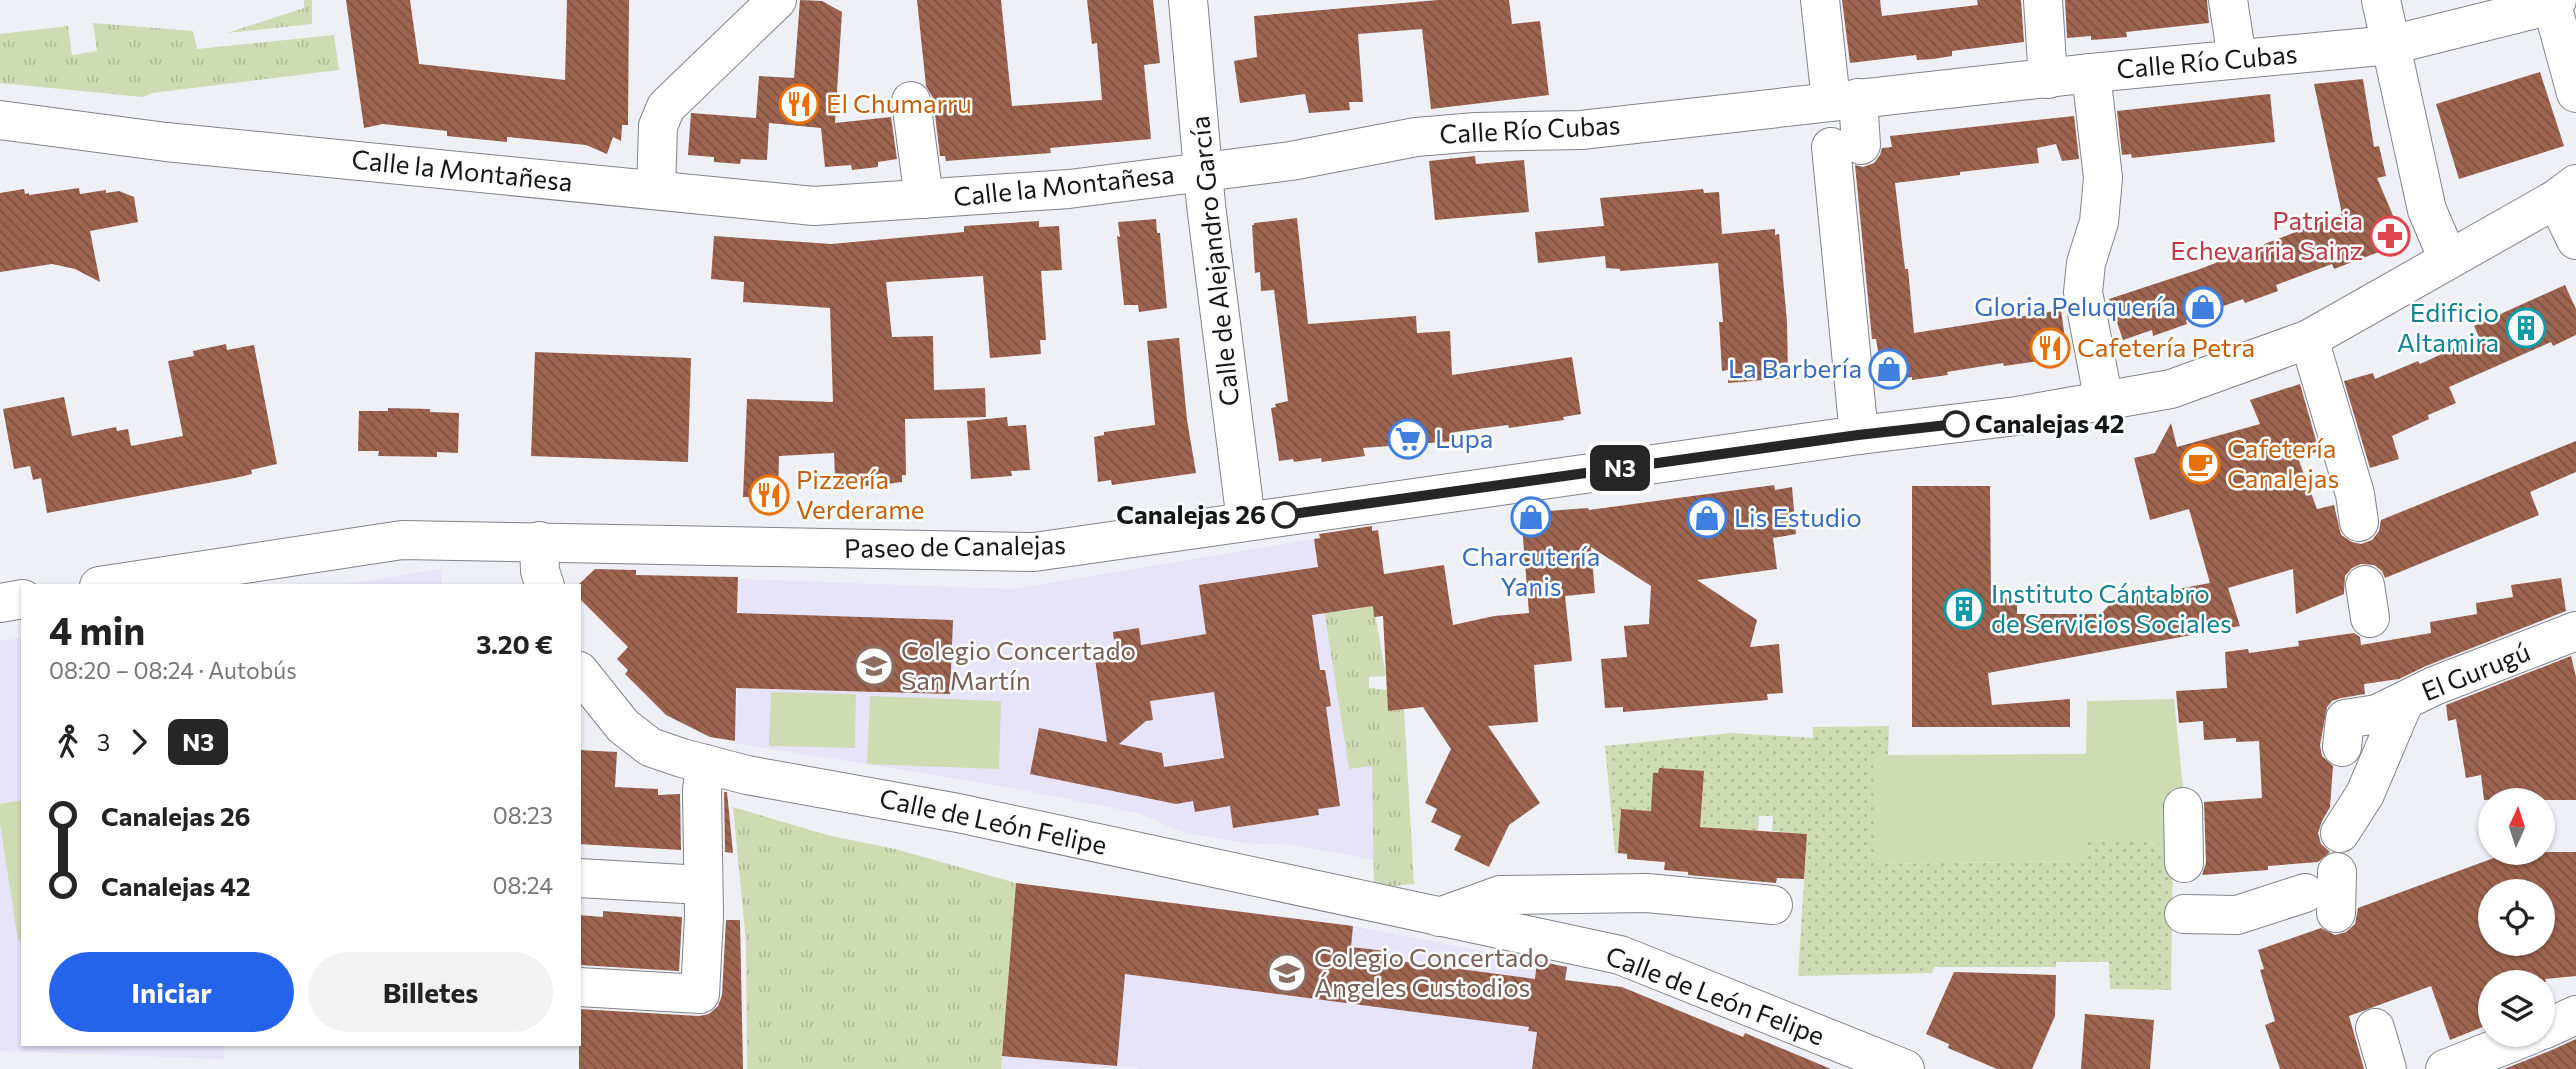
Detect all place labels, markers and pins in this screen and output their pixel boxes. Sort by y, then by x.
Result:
restaurant icon: El Chumarru [778,83,820,125]
place label: El Chumarru [826,87,972,118]
place label: Patricia Echevarria Sainz [2170,204,2363,265]
pharmacy icon: Patricia Echevarria Sainz [2369,215,2411,257]
shop icon: Gloria Peluquería [2182,286,2224,328]
place label: Gloria Peluquería [1974,290,2176,321]
place label: Edificio Altamira [2397,296,2499,357]
building icon: Edificio Altamira [2505,307,2547,349]
restaurant icon: Cafetería Petra [2029,327,2071,369]
place label: Cafetería Petra [2077,331,2255,362]
shop icon: La Barbería [1868,348,1910,390]
place label: La Barbería [1728,352,1862,383]
place label: Canalejas 42 [1975,407,2125,438]
marker: Canalejas 42 [1943,411,1969,437]
supermarket icon: Lupa [1387,418,1429,460]
place label: Lupa [1435,422,1493,453]
place label: Cafetería Canalejas [2227,432,2339,493]
cafe icon: Cafetería Canalejas [2179,443,2221,485]
place label: Pizzería Verderame [796,463,925,524]
restaurant icon: Pizzería Verderame [748,474,790,516]
shop icon: Charcutería Yanis [1510,496,1552,538]
shop icon: Lis Estudio [1686,497,1728,539]
place label: Canalejas 26 [1116,498,1266,529]
place label: Lis Estudio [1734,501,1862,532]
marker: Canalejas 26 [1272,502,1298,528]
place label: Charcutería Yanis [1462,540,1600,601]
place label: Instituto Cántabro de Servicios Sociales [1991,577,2232,638]
building icon: Instituto Cántabro de Servicios Sociales [1943,588,1985,630]
place label: Colegio Concertado San Martín [901,634,1136,695]
school or university icon: Colegio Concertado San Martín [853,645,895,687]
place label: Colegio Concertado Ángeles Custodios [1314,941,1549,1002]
school or university icon: Colegio Concertado Ángeles Custodios [1266,952,1308,994]

